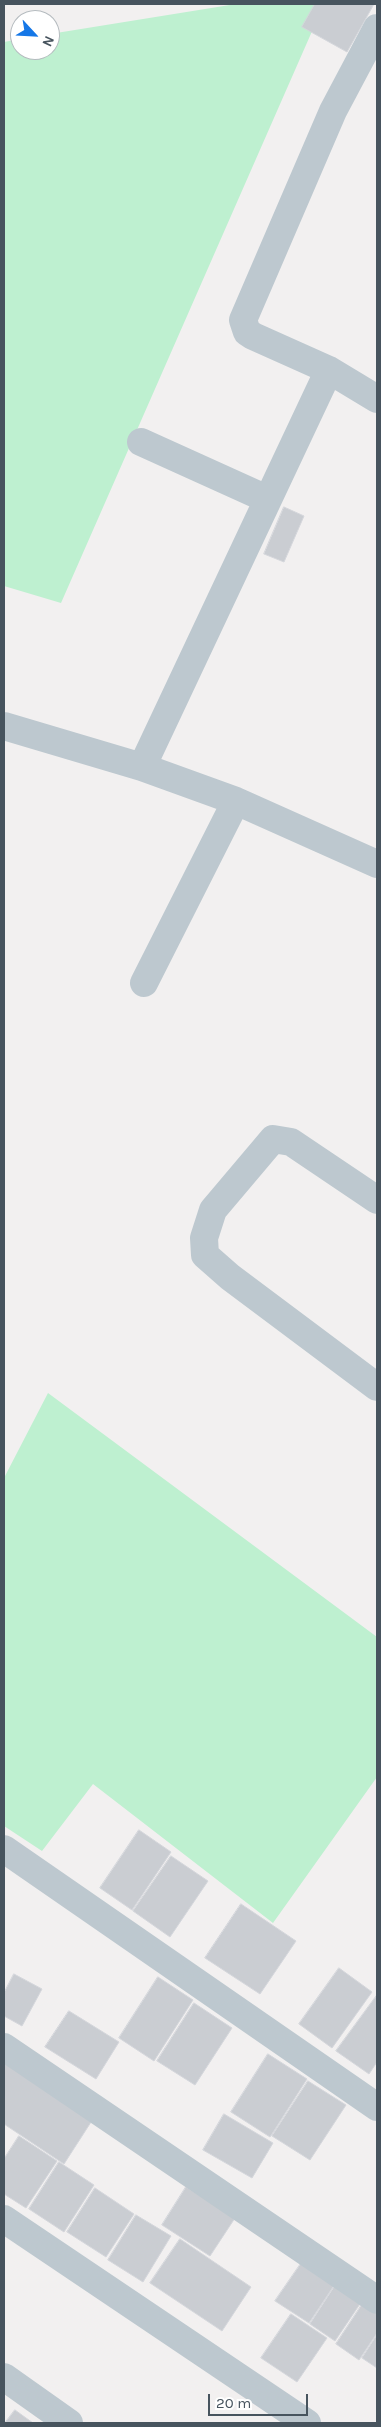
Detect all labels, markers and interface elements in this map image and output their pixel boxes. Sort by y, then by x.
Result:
north arrow [10,10,60,60]
text: N [38,33,58,49]
scale bar [211,2384,311,2416]
text: 20 m [216,2394,251,2412]

